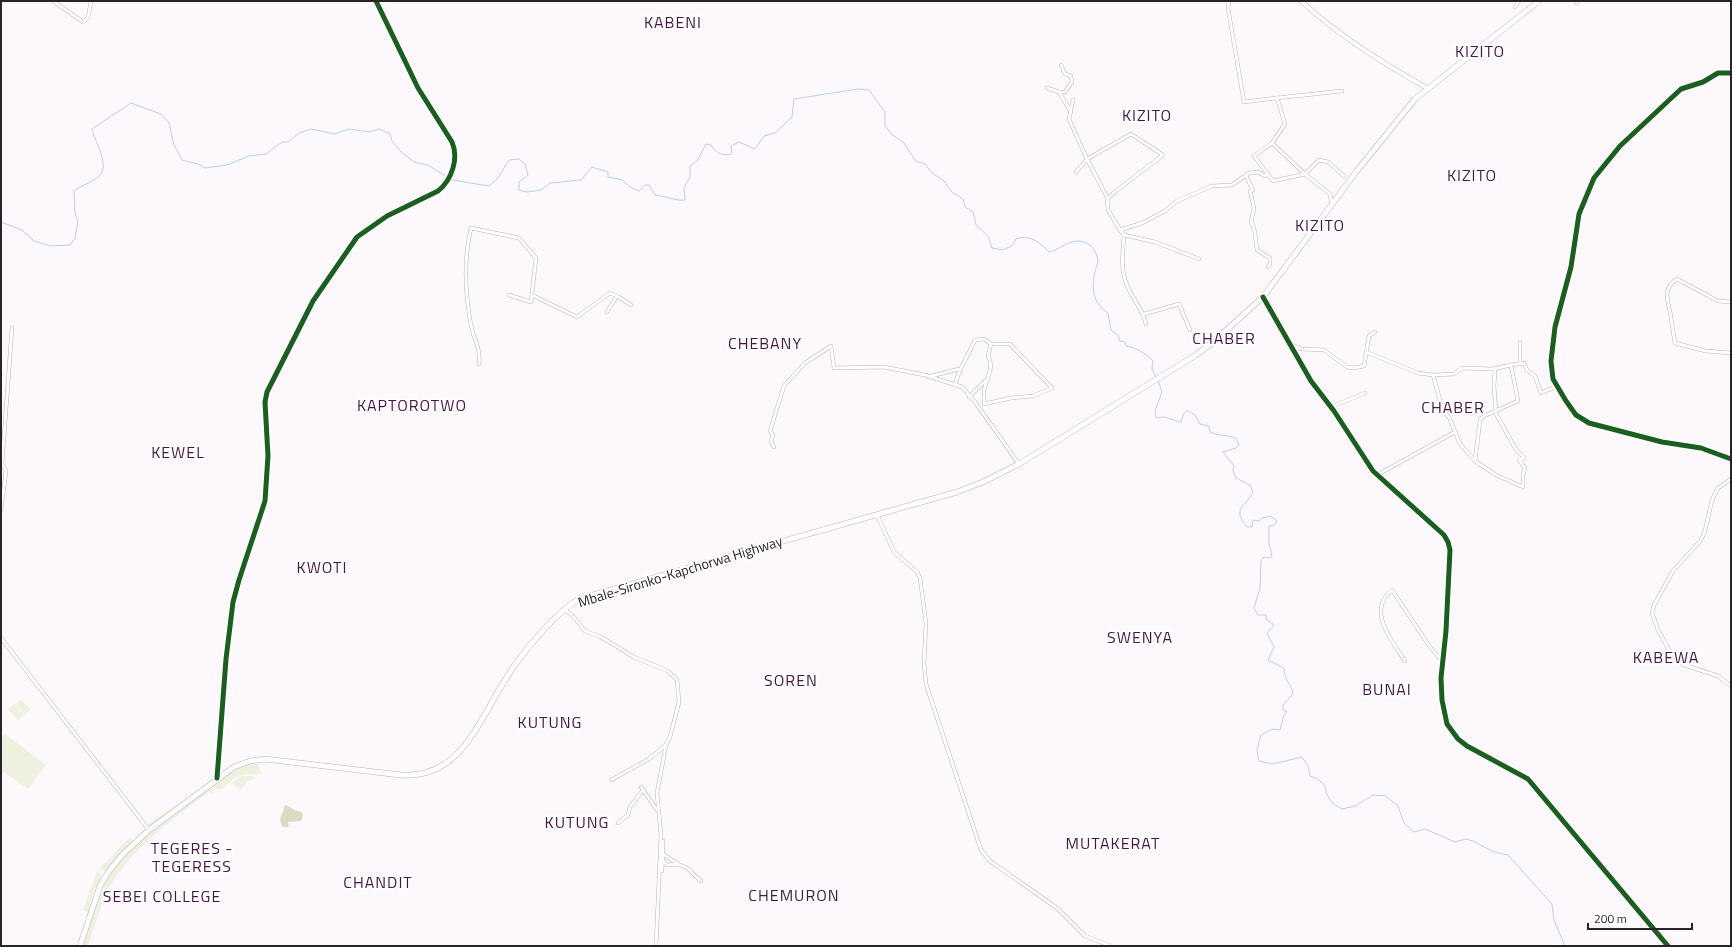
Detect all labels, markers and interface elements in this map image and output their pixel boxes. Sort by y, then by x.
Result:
district label: KABENI [644,10,702,34]
district label: KIZITO [1455,39,1505,63]
district label: KIZITO [1122,103,1172,127]
district label: KIZITO [1447,163,1497,187]
district label: KIZITO [1295,213,1345,237]
district label: CHABER [1192,326,1256,350]
district label: CHEBANY [728,331,802,355]
district label: KAPTOROTWO [357,393,467,417]
district label: CHABER [1421,395,1485,419]
district label: KEWEL [151,440,205,464]
street label: Mbale-Sironko-Kapchorwa Highway [575,530,785,612]
district label: KWOTI [297,555,347,579]
district label: SWENYA [1107,625,1173,649]
district label: KABEWA [1633,645,1699,669]
district label: SOREN [764,668,818,692]
district label: BUNAI [1362,677,1412,701]
district label: KUTUNG [518,710,582,734]
district label: KUTUNG [545,810,609,834]
district label: MUTAKERAT [1066,831,1160,855]
district label: TEGERES - TEGERESS [151,836,233,878]
district label: CHANDIT [343,870,413,894]
district label: CHEMURON [748,883,840,907]
district label: SEBEI COLLEGE [103,884,221,908]
scale bar [1588,905,1692,931]
text: 200 m [1594,909,1627,928]

